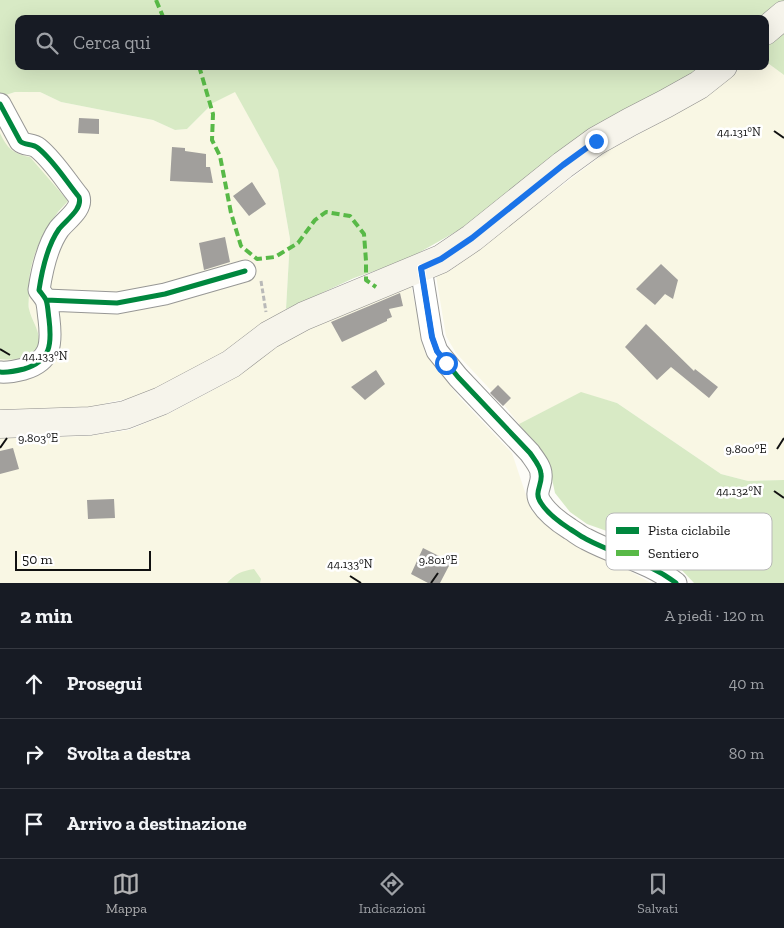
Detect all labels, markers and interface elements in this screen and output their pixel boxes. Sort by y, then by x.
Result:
search box [15,15,769,70]
icon: search [33,29,61,57]
text: Cerca qui [73,31,151,54]
text: 44.131°N [717,125,761,139]
route end [585,130,608,153]
text: 44.133°N [22,349,68,363]
route start [435,352,458,375]
text: 9.803°E [18,431,58,445]
text: 9.800°E [726,442,767,456]
text: 44.132°N [716,484,762,498]
legend [606,513,772,570]
text: Pista ciclabile [648,522,731,539]
text: Sentiero [648,545,699,562]
scale bar [15,548,151,571]
text: 50 m [22,551,53,568]
text: 9.801°E [419,553,457,567]
text: 44.133°N [327,557,373,571]
text: 2 min [20,603,72,628]
text: A piedi · 120 m [665,606,764,625]
icon: ahead [20,670,48,698]
text: Prosegui [67,672,142,695]
text: 40 m [729,674,764,693]
icon: right [20,740,48,768]
text: Svolta a destra [67,742,191,765]
text: 80 m [729,744,764,763]
icon: arrive [20,810,48,838]
text: Arrivo a destinazione [67,812,247,835]
tab: Mappa [106,870,147,917]
tab: Indicazioni [359,870,426,917]
tab: Salvati [637,870,678,917]

